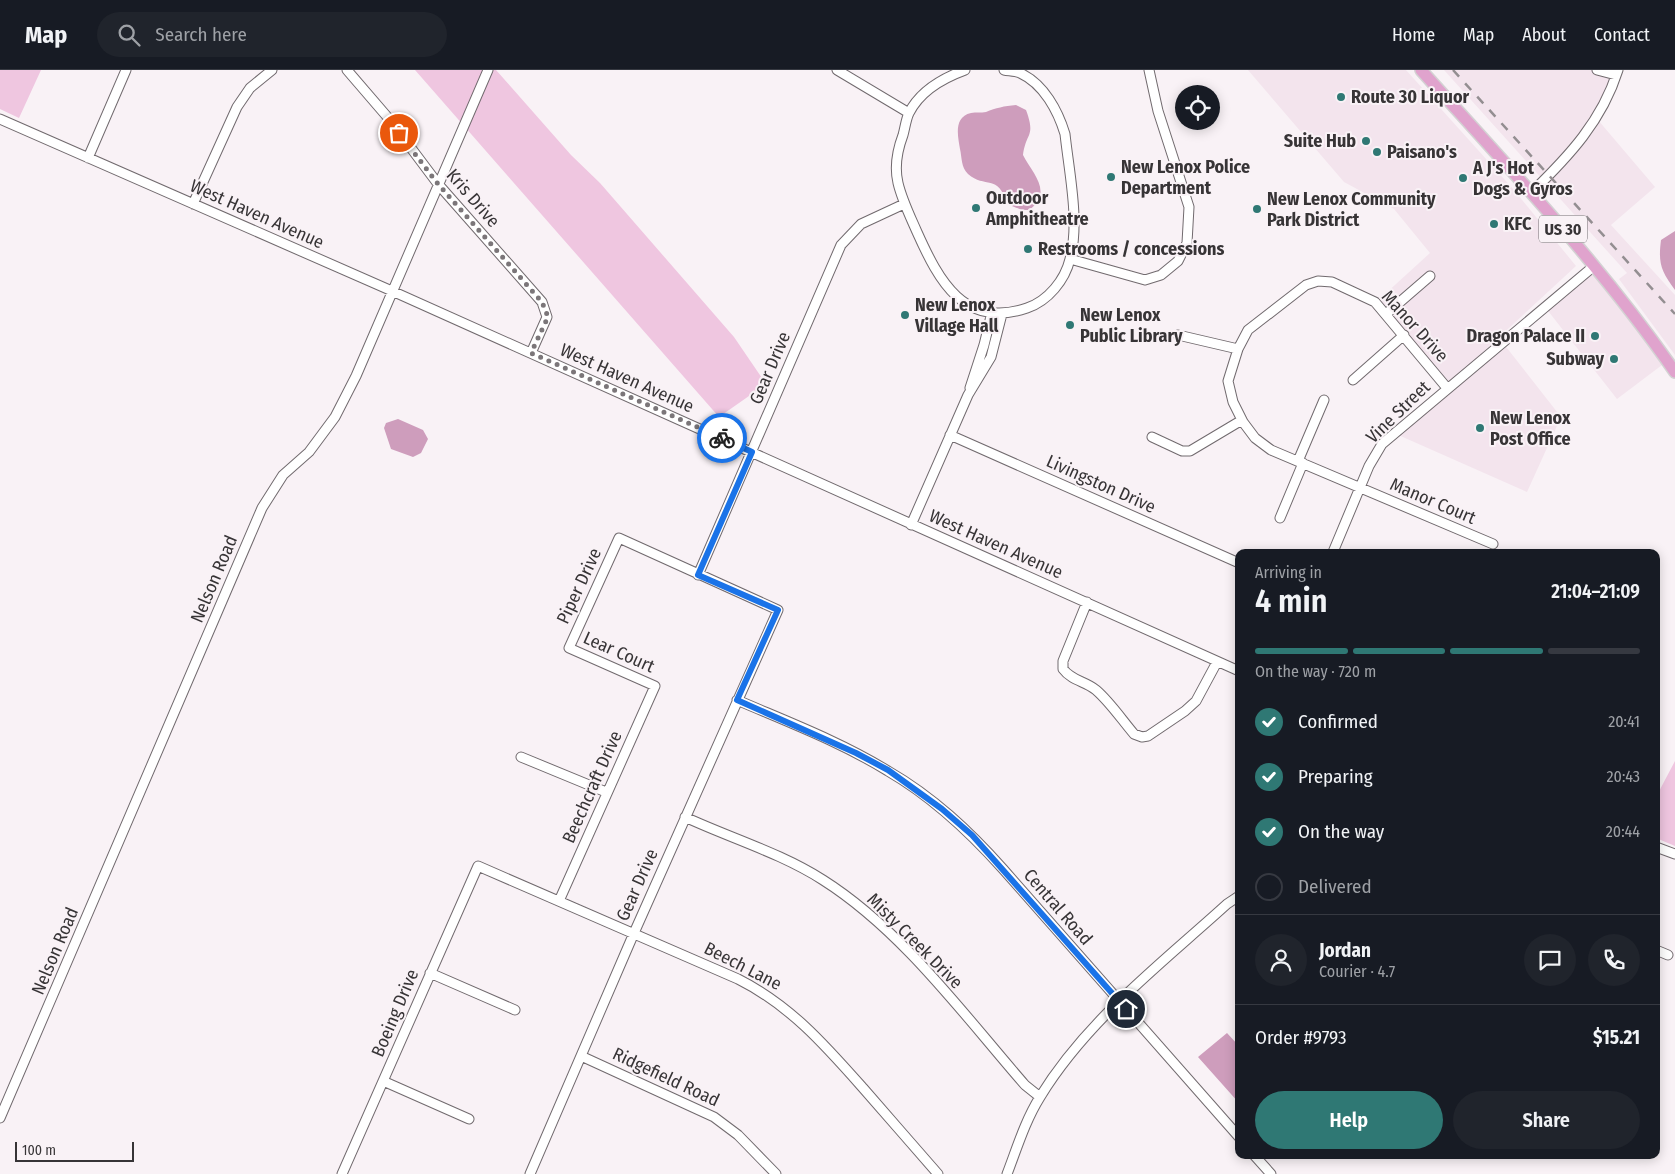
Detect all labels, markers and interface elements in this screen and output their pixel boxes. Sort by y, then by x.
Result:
search box [97,12,447,57]
text: Map [25,21,67,49]
icon: search [115,21,143,49]
text: Search here [155,23,247,46]
text: Home [1392,24,1435,46]
text: Map [1463,24,1494,46]
text: About [1522,24,1566,46]
text: Contact [1594,24,1650,46]
map controls [1175,85,1220,130]
button: locate [1175,85,1220,130]
place label: Route 30 Liquor [1351,86,1470,108]
marker: Route 30 Liquor [1335,91,1347,103]
pin [378,112,420,154]
icon: bag [385,119,413,147]
place label: Suite Hub [1284,130,1356,152]
marker: Suite Hub [1360,135,1372,147]
place label: Paisano's [1387,141,1457,163]
marker: Paisano's [1371,146,1383,158]
place label: New Lenox Police Department [1121,156,1250,199]
place label: A J's Hot Dogs & Gyros [1472,157,1573,200]
street label: Kris Drive [442,164,504,232]
marker: New Lenox Police Department [1105,171,1117,183]
marker: A J's Hot Dogs & Gyros [1457,172,1469,184]
street label: West Haven Avenue [187,175,327,253]
place label: Outdoor Amphitheatre [985,187,1089,230]
place label: New Lenox Community Park District [1267,188,1436,231]
marker: Outdoor Amphitheatre [970,202,982,214]
marker: New Lenox Community Park District [1251,203,1263,215]
place label: KFC [1504,213,1532,235]
road number: US 30 [1539,216,1587,242]
marker: KFC [1488,218,1500,230]
place label: Restrooms / concessions [1038,238,1225,260]
marker: Restrooms / concessions [1022,243,1034,255]
street label: Manor Drive [1377,285,1453,367]
place label: New Lenox Village Hall [914,294,999,337]
place label: New Lenox Public Library [1080,304,1183,347]
marker: New Lenox Village Hall [899,309,911,321]
marker: New Lenox Public Library [1064,319,1076,331]
place label: Dragon Palace II [1467,325,1585,347]
street label: Gear Drive [745,328,795,408]
marker: Dragon Palace II [1589,330,1601,342]
street label: West Haven Avenue [557,339,697,417]
place label: Subway [1546,348,1604,370]
marker: Subway [1608,353,1620,365]
street label: Vine Street [1361,376,1435,448]
place label: New Lenox Post Office [1490,407,1571,450]
courier [697,413,747,463]
marker: New Lenox Post Office [1474,422,1486,434]
icon: bike [708,424,736,452]
street label: Livingston Drive [1043,450,1159,518]
street label: Manor Court [1387,473,1479,529]
street label: West Haven Avenue [926,505,1066,583]
street label: Nelson Road [186,532,242,626]
street label: Piper Drive [552,545,606,627]
text: Arriving in [1255,563,1322,582]
text: 21:04–21:09 [1551,580,1640,603]
text: 4 min [1255,582,1328,620]
street label: Lear Court [580,627,658,677]
text: On the way · 720 m [1255,662,1376,681]
icon: check [1255,708,1283,736]
text: Confirmed [1298,710,1378,733]
text: 20:41 [1608,712,1640,731]
street label: Beechcraft Drive [557,727,627,847]
icon: check [1255,763,1283,791]
text: Preparing [1298,765,1373,788]
text: 20:43 [1607,767,1640,786]
icon: check [1255,818,1283,846]
text: On the way [1298,820,1384,843]
text: 20:44 [1606,822,1640,841]
street label: Gear Drive [611,845,663,924]
street label: Central Road [1019,864,1097,950]
text: Delivered [1298,875,1372,898]
street label: Misty Creek Drive [863,889,967,993]
street label: Nelson Road [27,904,83,998]
button: person [1255,934,1307,986]
button: chat [1524,934,1576,986]
button: phone [1588,934,1640,986]
street label: Beech Lane [701,937,786,995]
text: Jordan [1319,939,1371,962]
text: Courier · 4.7 [1319,962,1395,981]
street label: Boeing Drive [367,966,423,1060]
pin [1105,988,1147,1030]
icon: home [1112,995,1140,1023]
text: Order #9793 [1255,1026,1346,1049]
text: $15.21 [1593,1026,1640,1049]
street label: Ridgefield Road [609,1043,723,1111]
button: Help [1255,1091,1443,1149]
button: Share [1453,1091,1640,1149]
scale bar [15,1139,134,1162]
text: 100 m [22,1142,56,1159]

